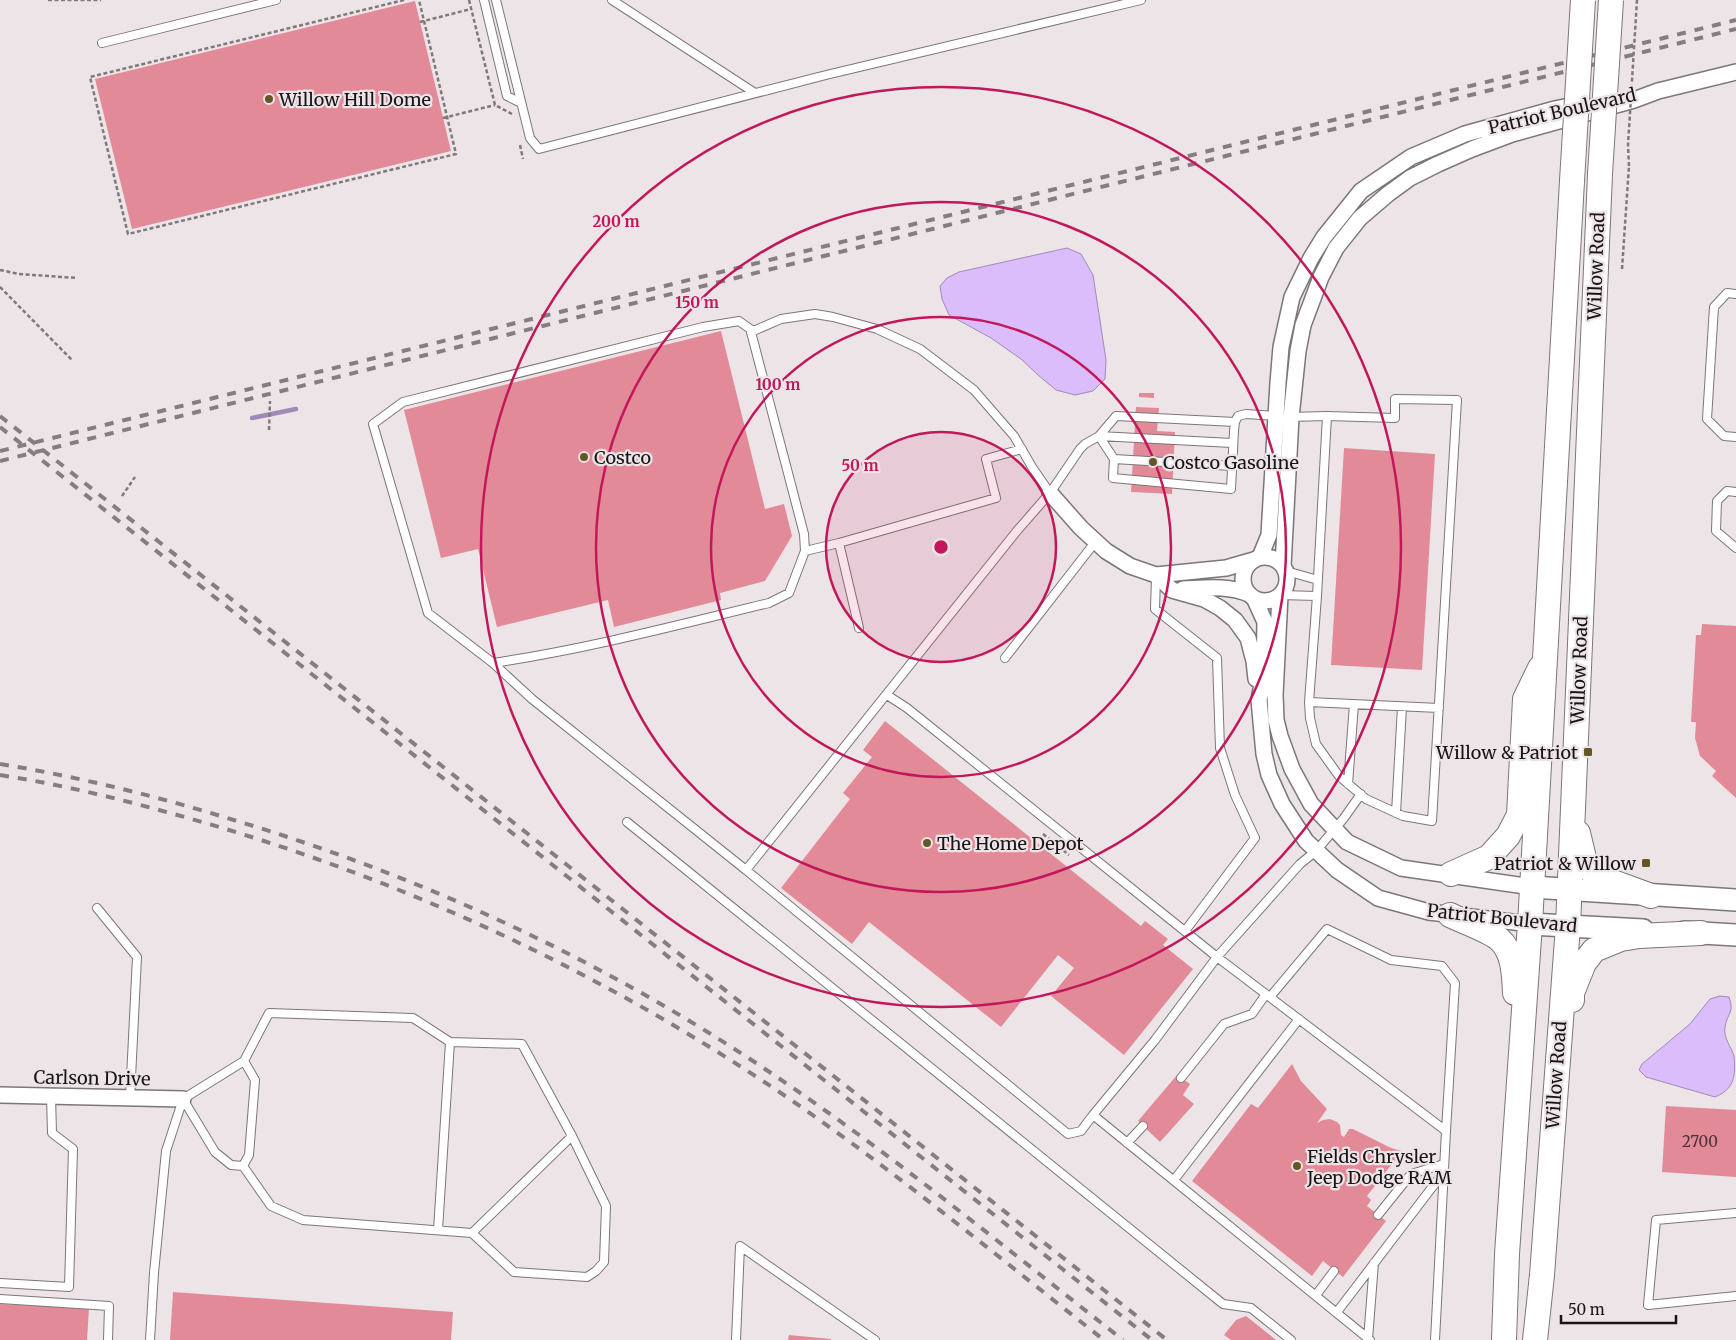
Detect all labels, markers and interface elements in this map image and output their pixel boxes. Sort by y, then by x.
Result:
street label: Patriot Boulevard [1486,83,1638,139]
place label: Willow Hill Dome [278,88,431,111]
marker: Willow Hill Dome [263,93,275,105]
street label: Willow Road [1583,211,1609,322]
text: 200 m [592,212,640,231]
text: 150 m [675,293,719,312]
text: 100 m [756,375,800,394]
place label: Costco [594,446,651,469]
marker: Costco [578,451,590,463]
place label: Costco Gasoline [1163,451,1299,474]
text: 50 m [841,456,879,475]
marker: Costco Gasoline [1147,456,1159,468]
centre of rings [932,538,950,556]
street label: Willow Road [1566,615,1592,726]
place label: Willow & Patriot [1435,741,1578,764]
marker: Willow & Patriot [1582,746,1594,758]
place label: The Home Depot [937,832,1084,855]
marker: The Home Depot [921,837,933,849]
place label: Patriot & Willow [1494,852,1637,875]
marker: Patriot & Willow [1640,857,1652,869]
street label: Patriot Boulevard [1426,899,1578,937]
street label: Willow Road [1541,1020,1571,1131]
street label: Carlson Drive [33,1065,151,1091]
house number: 2700 [1682,1132,1718,1151]
place label: Fields Chrysler Jeep Dodge RAM [1306,1145,1452,1189]
marker: Fields Chrysler Jeep Dodge RAM [1291,1160,1303,1172]
scale bar [1561,1292,1676,1324]
text: 50 m [1568,1300,1605,1319]

